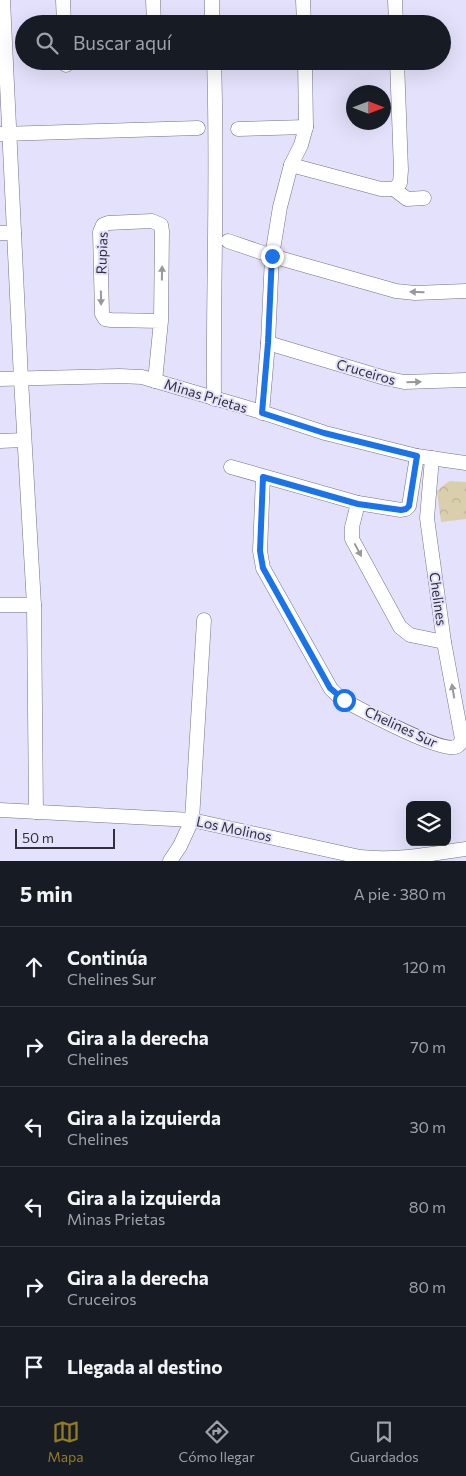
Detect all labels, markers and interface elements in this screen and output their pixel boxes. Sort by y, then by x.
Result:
search box [15,15,451,70]
icon: search [33,29,61,57]
text: Buscar aquí [73,31,172,54]
north arrow [346,85,391,130]
street label: Rupias [92,231,111,275]
route end [261,245,284,268]
one-way arrow [158,264,166,280]
one-way arrow [409,288,425,296]
one-way arrow [98,290,106,306]
street label: Cruceiros [335,355,398,388]
street label: Minas Prietas [162,375,250,416]
one-way arrow [406,377,422,385]
one-way arrow [354,543,363,557]
street label: Chelines [426,571,451,627]
one-way arrow [449,682,457,698]
route start [333,689,356,712]
street label: Chelines Sur [362,702,441,751]
map controls [406,801,451,846]
button: layers [406,801,451,846]
street label: Los Molinos [195,812,273,845]
scale bar [15,826,115,849]
text: 50 m [22,829,54,846]
text: 5 min [20,881,73,906]
text: A pie · 380 m [354,884,446,903]
text: Continúa [67,946,148,969]
icon: ahead [20,953,48,981]
text: 120 m [403,957,446,976]
text: Chelines Sur [67,969,156,988]
text: Gira a la derecha [67,1026,209,1049]
icon: right [20,1033,48,1061]
text: 70 m [410,1037,446,1056]
text: Chelines [67,1049,129,1068]
text: Gira a la izquierda [67,1106,221,1129]
icon: left [20,1113,48,1141]
text: 30 m [409,1117,446,1136]
text: Chelines [67,1129,129,1148]
text: Gira a la izquierda [67,1186,221,1209]
icon: left [20,1193,48,1221]
text: 80 m [409,1197,446,1216]
text: Minas Prietas [67,1209,165,1228]
text: Gira a la derecha [67,1266,209,1289]
icon: right [20,1273,48,1301]
text: 80 m [409,1277,446,1296]
text: Cruceiros [67,1289,137,1308]
icon: arrive [20,1353,48,1381]
text: Llegada al destino [67,1355,223,1378]
tab: Mapa [47,1418,84,1465]
tab: Cómo llegar [179,1418,255,1465]
tab: Guardados [350,1418,419,1465]

